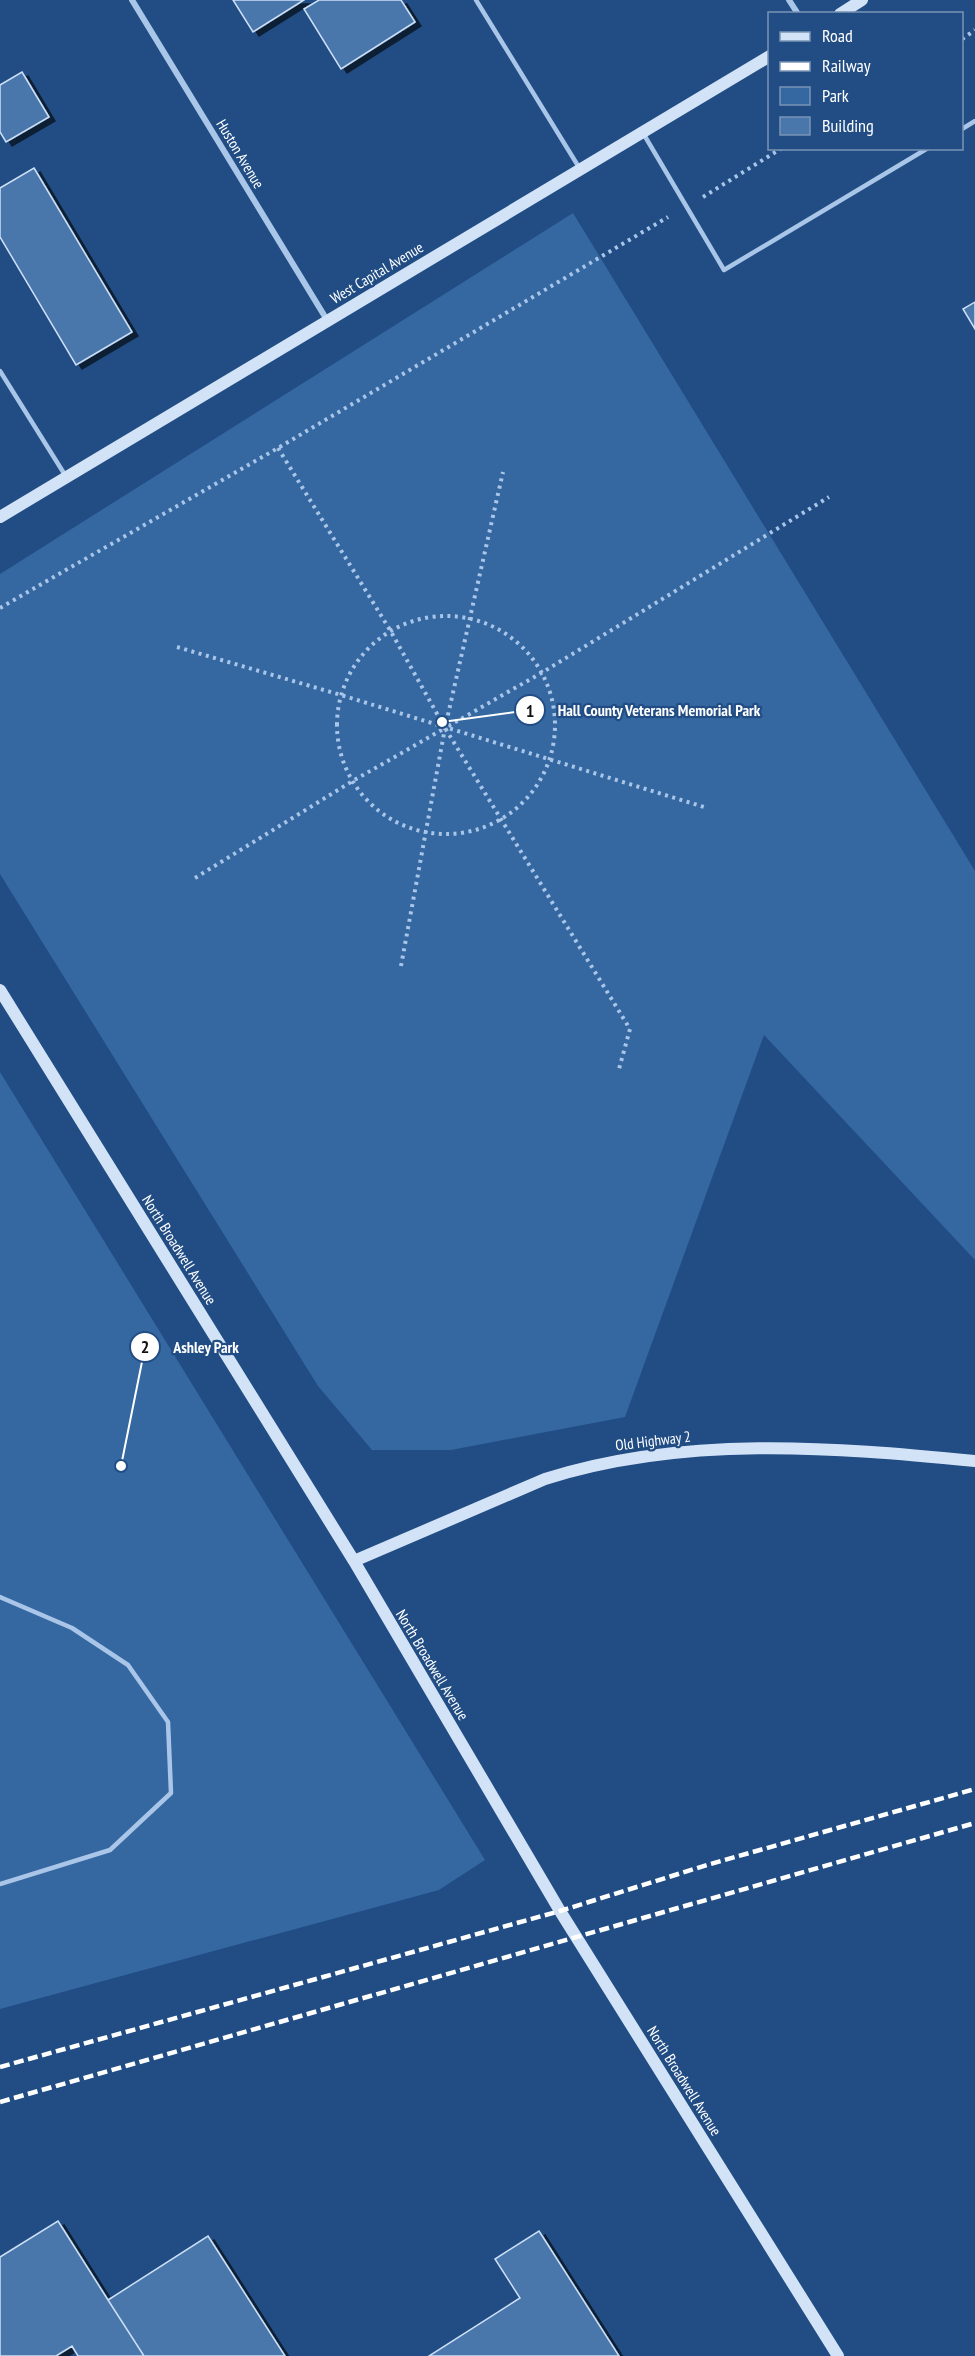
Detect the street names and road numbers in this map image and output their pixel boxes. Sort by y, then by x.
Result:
street label: Huston Avenue [212,116,269,192]
street label: West Capital Avenue [327,237,427,308]
street label: North Broadwell Avenue [138,1191,221,1308]
street label: Old Highway 2 [614,1426,692,1455]
street label: North Broadwell Avenue [392,1606,473,1724]
street label: North Broadwell Avenue [643,2022,726,2139]

